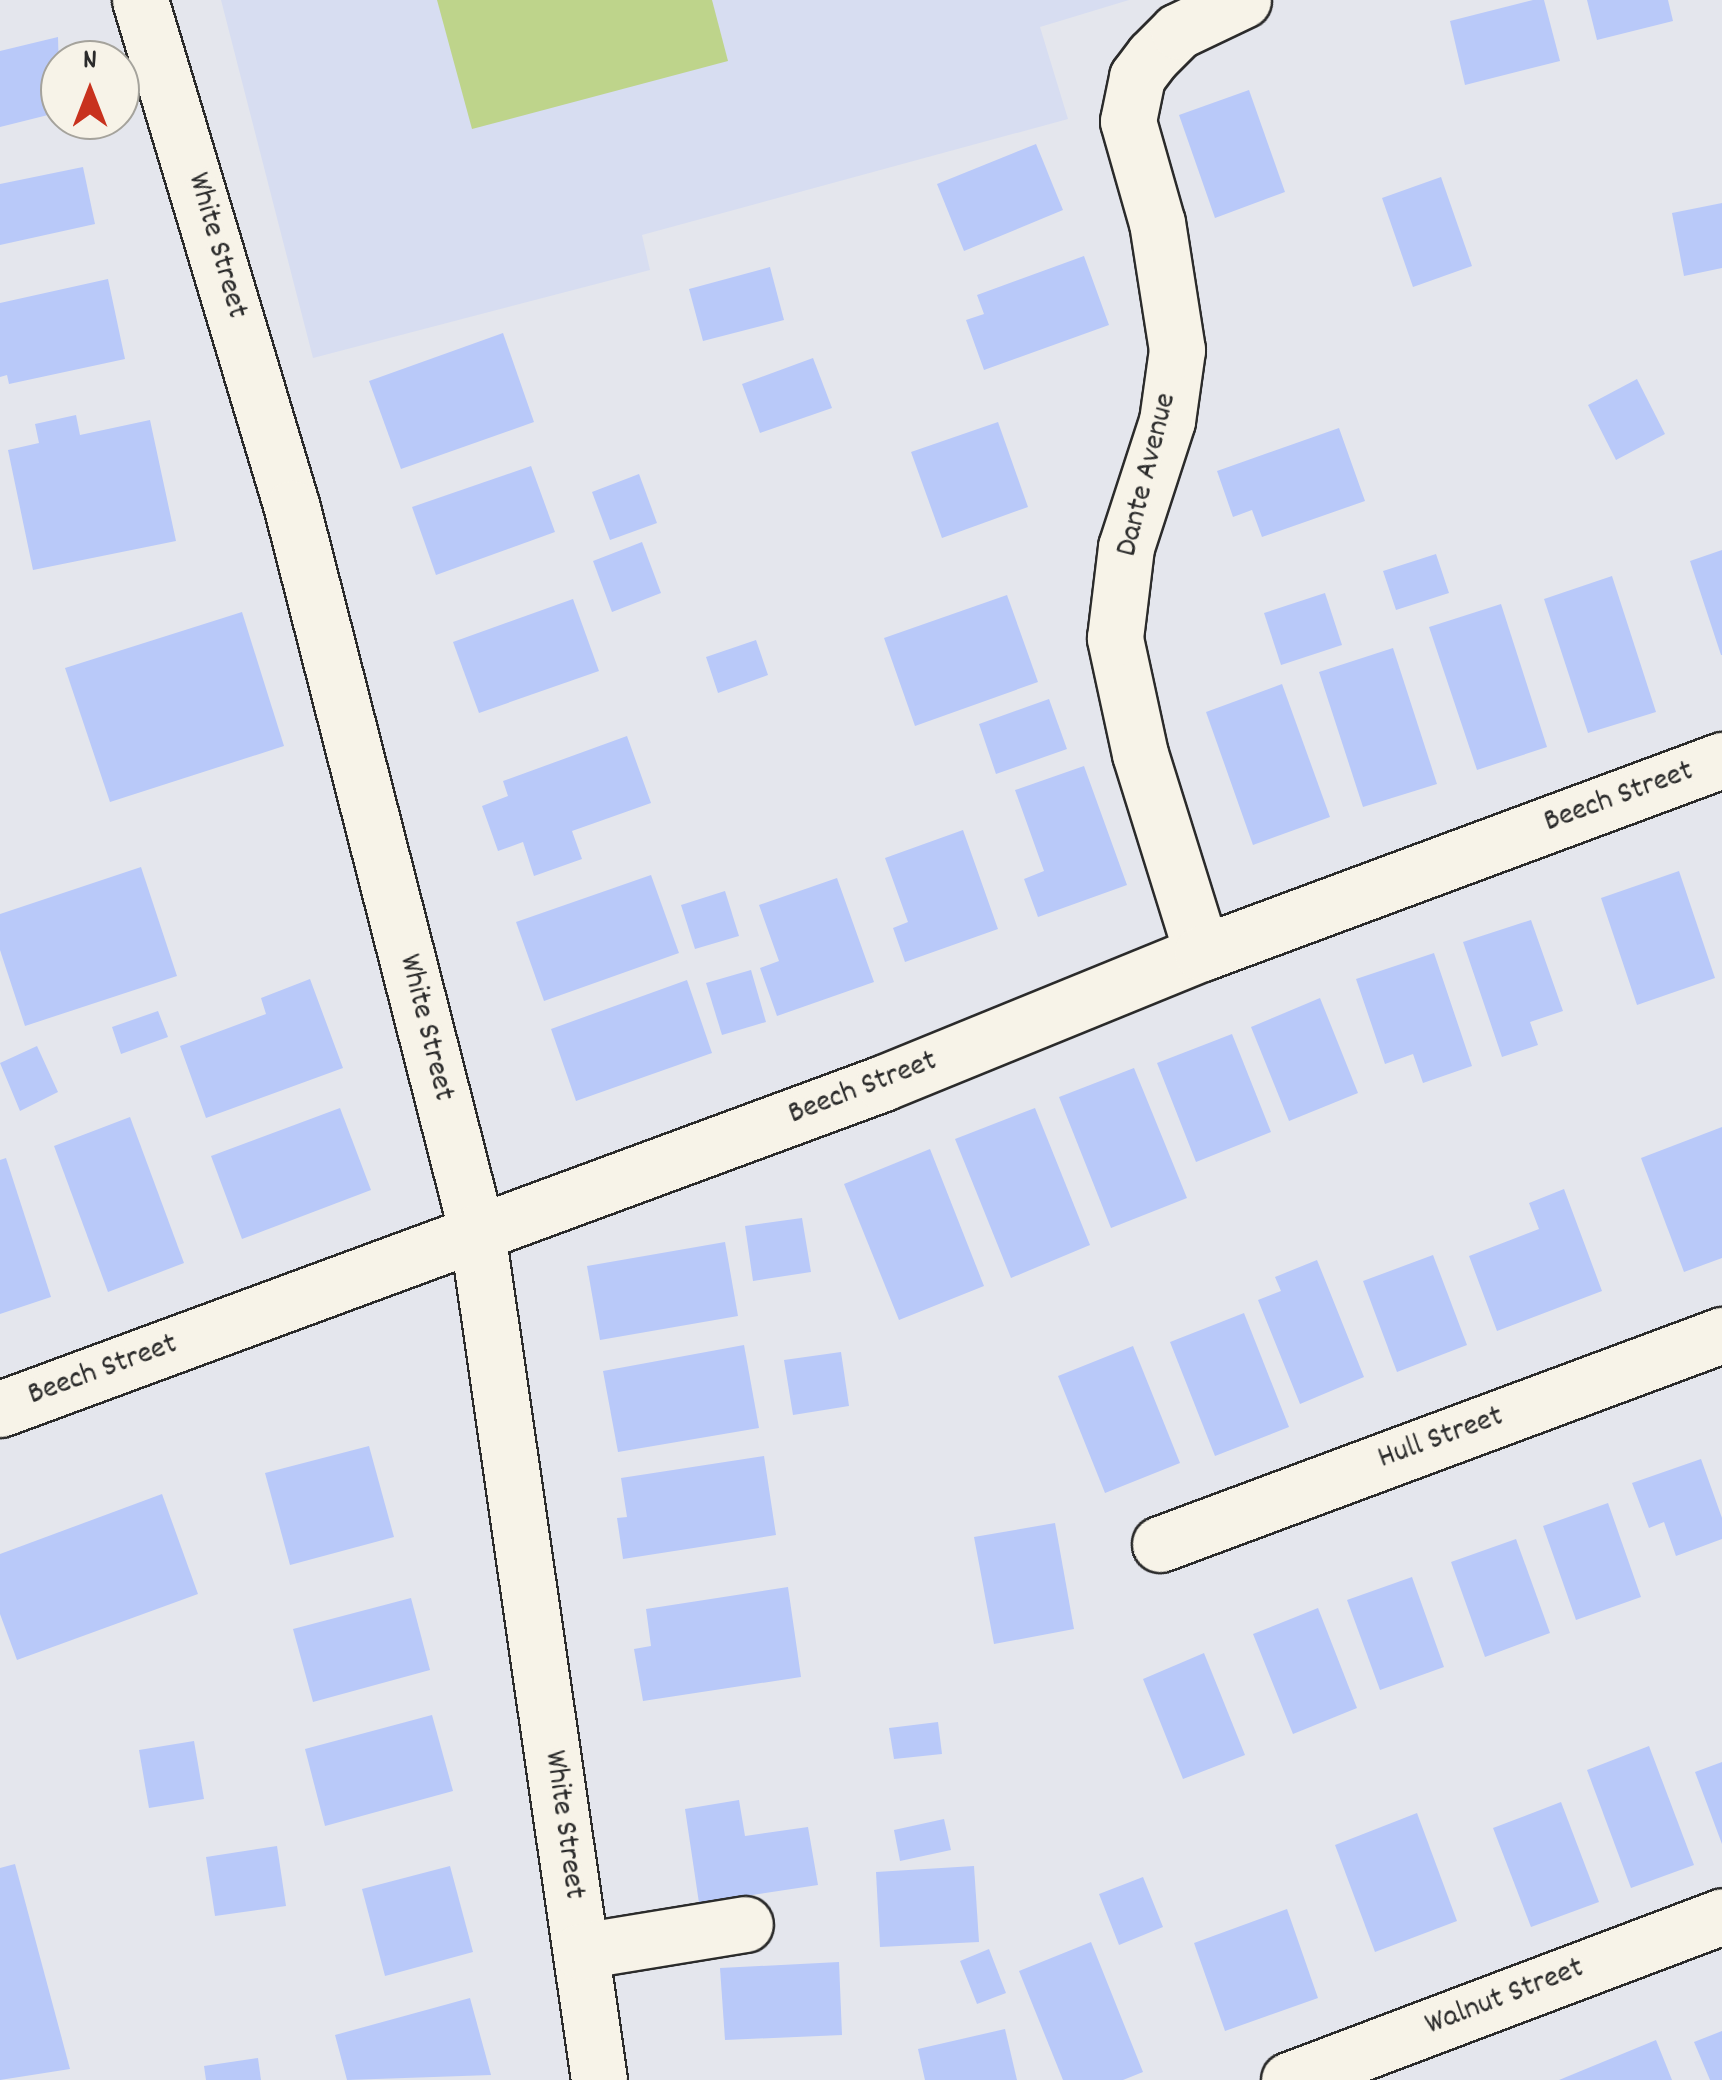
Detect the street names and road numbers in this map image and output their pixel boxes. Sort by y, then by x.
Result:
street label: White Street [177,169,255,323]
street label: Dante Avenue [1109,389,1187,561]
street label: Beech Street [1539,753,1699,843]
street label: White Street [388,951,462,1105]
street label: Beech Street [783,1043,943,1135]
street label: Beech Street [23,1326,183,1416]
street label: Hull Street [1373,1399,1509,1479]
street label: White Street [534,1748,592,1902]
street label: Walnut Street [1420,1950,1590,2046]

